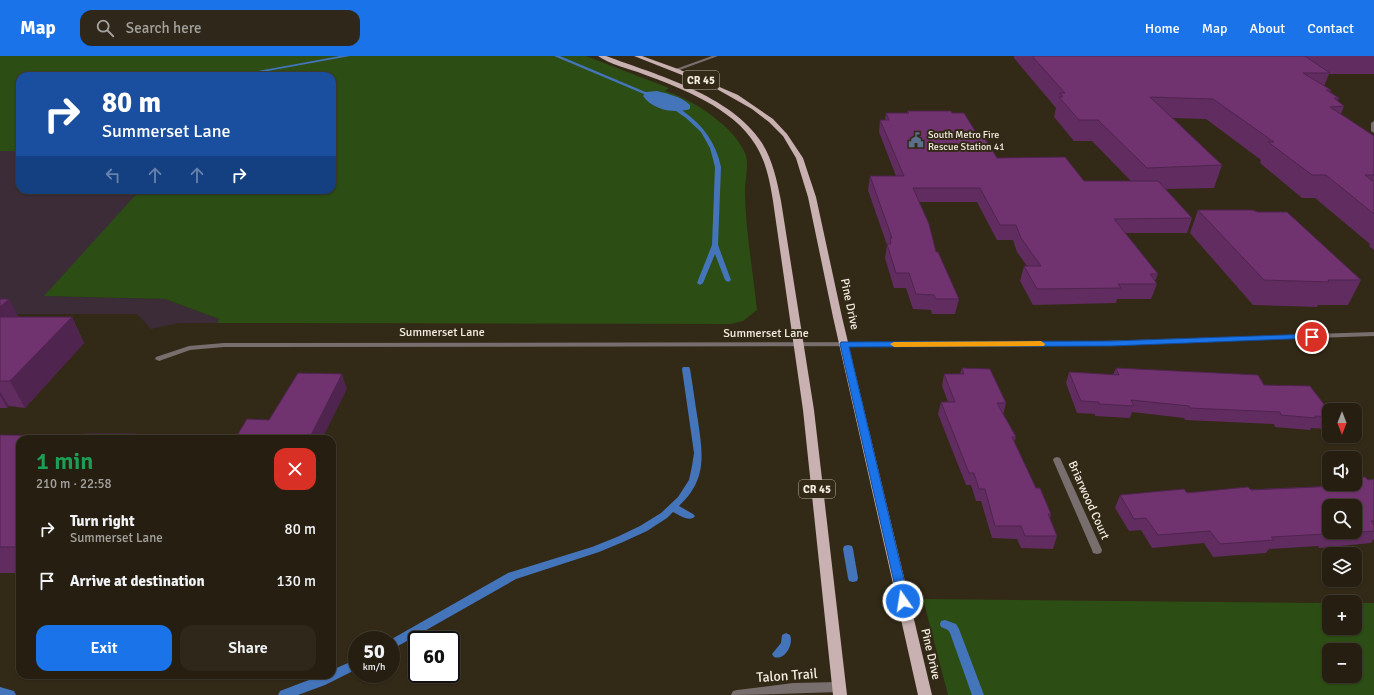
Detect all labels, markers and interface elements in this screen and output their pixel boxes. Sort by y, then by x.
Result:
search box [80,10,360,46]
text: Map [20,16,56,40]
icon: search [94,17,116,39]
text: Search here [126,19,201,37]
text: Home [1145,20,1180,37]
text: Map [1202,20,1227,37]
text: About [1249,20,1285,37]
text: Contact [1307,20,1354,37]
road number: CR 45 [683,71,719,89]
text: 80 m [102,86,161,120]
icon: right [36,88,88,140]
text: Summerset Lane [102,120,231,142]
place label: South Metro Fire Rescue Station 41 [928,129,1005,153]
public building icon: South Metro Fire Rescue Station 41 [907,131,925,149]
icon: left [102,164,124,186]
icon: ahead [144,164,166,186]
icon: ahead [186,164,208,186]
icon: right [228,164,250,186]
street label: Pine Drive [837,277,862,331]
pin [1295,320,1329,354]
street label: Summerset Lane [399,325,485,340]
street label: Summerset Lane [723,326,809,341]
icon: arrive [1301,326,1323,348]
north arrow [1322,403,1362,443]
map controls [1322,403,1362,683]
text: 1 min [36,446,93,476]
button: close [274,448,316,490]
button: sound [1322,451,1362,491]
street label: Briarwood Court [1065,459,1113,542]
text: 210 m · 22:58 [36,476,112,492]
road number: CR 45 [799,480,835,498]
button: search [1322,499,1362,539]
text: Turn right [70,512,135,530]
icon: right [36,518,58,540]
text: 80 m [285,520,316,538]
text: Summerset Lane [70,530,163,546]
button: layers [1322,547,1362,587]
icon: arrive [36,570,58,592]
text: Arrive at destination [70,572,205,590]
text: 130 m [276,572,316,590]
position arrow [882,580,924,622]
button: + [1322,595,1362,635]
button: Exit [36,625,172,671]
button: Share [180,625,316,671]
street label: Pine Drive [917,627,944,681]
speed limit sign: 60 [408,631,460,683]
text: 50 [363,639,385,664]
button: − [1322,643,1362,683]
text: km/h [363,661,385,673]
street label: Talon Trail [756,665,818,686]

